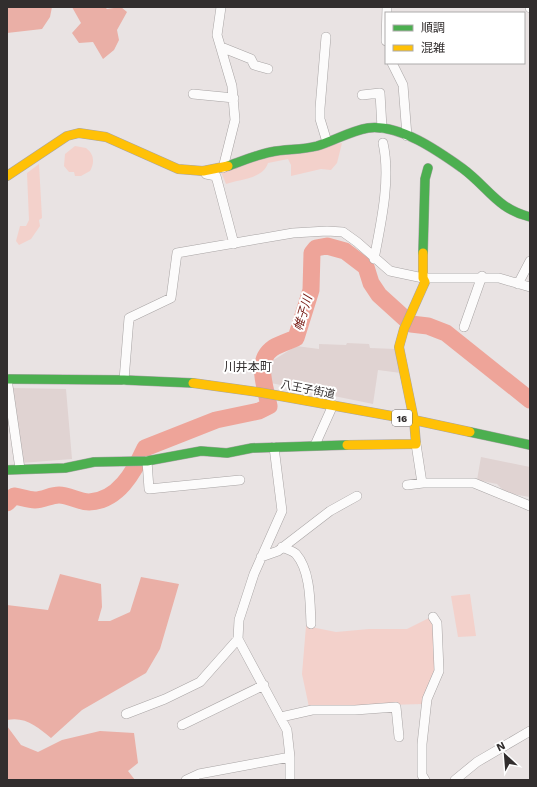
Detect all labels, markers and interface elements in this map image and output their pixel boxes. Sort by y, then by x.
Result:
legend [385,12,525,64]
text: 順調 [421,21,445,35]
text: 混雑 [421,41,445,55]
water label: 帷子川 [291,292,316,332]
district label: 川井本町 [224,360,272,374]
street label: 八王子街道 [280,378,336,401]
road number: 16 [392,410,412,426]
north arrow [485,735,525,775]
text: N [494,739,507,754]

